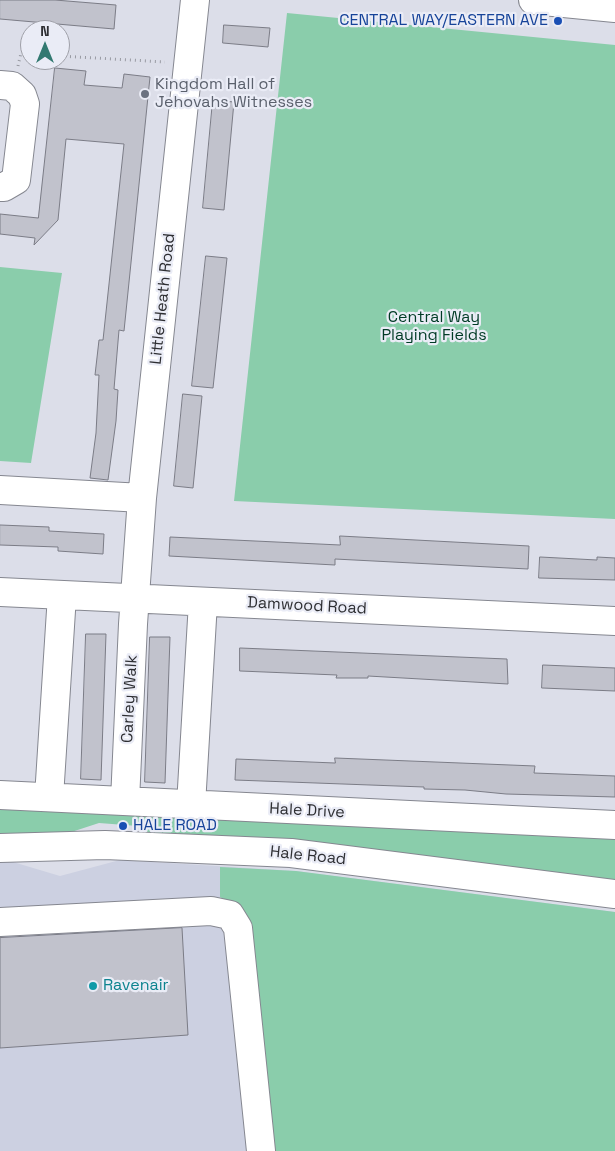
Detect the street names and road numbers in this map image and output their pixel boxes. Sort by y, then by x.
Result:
street label: Little Heath Road [147,232,179,366]
street label: Damwood Road [247,593,367,619]
street label: Carley Walk [118,654,142,744]
street label: Hale Drive [269,799,345,823]
street label: Hale Road [269,842,347,870]

